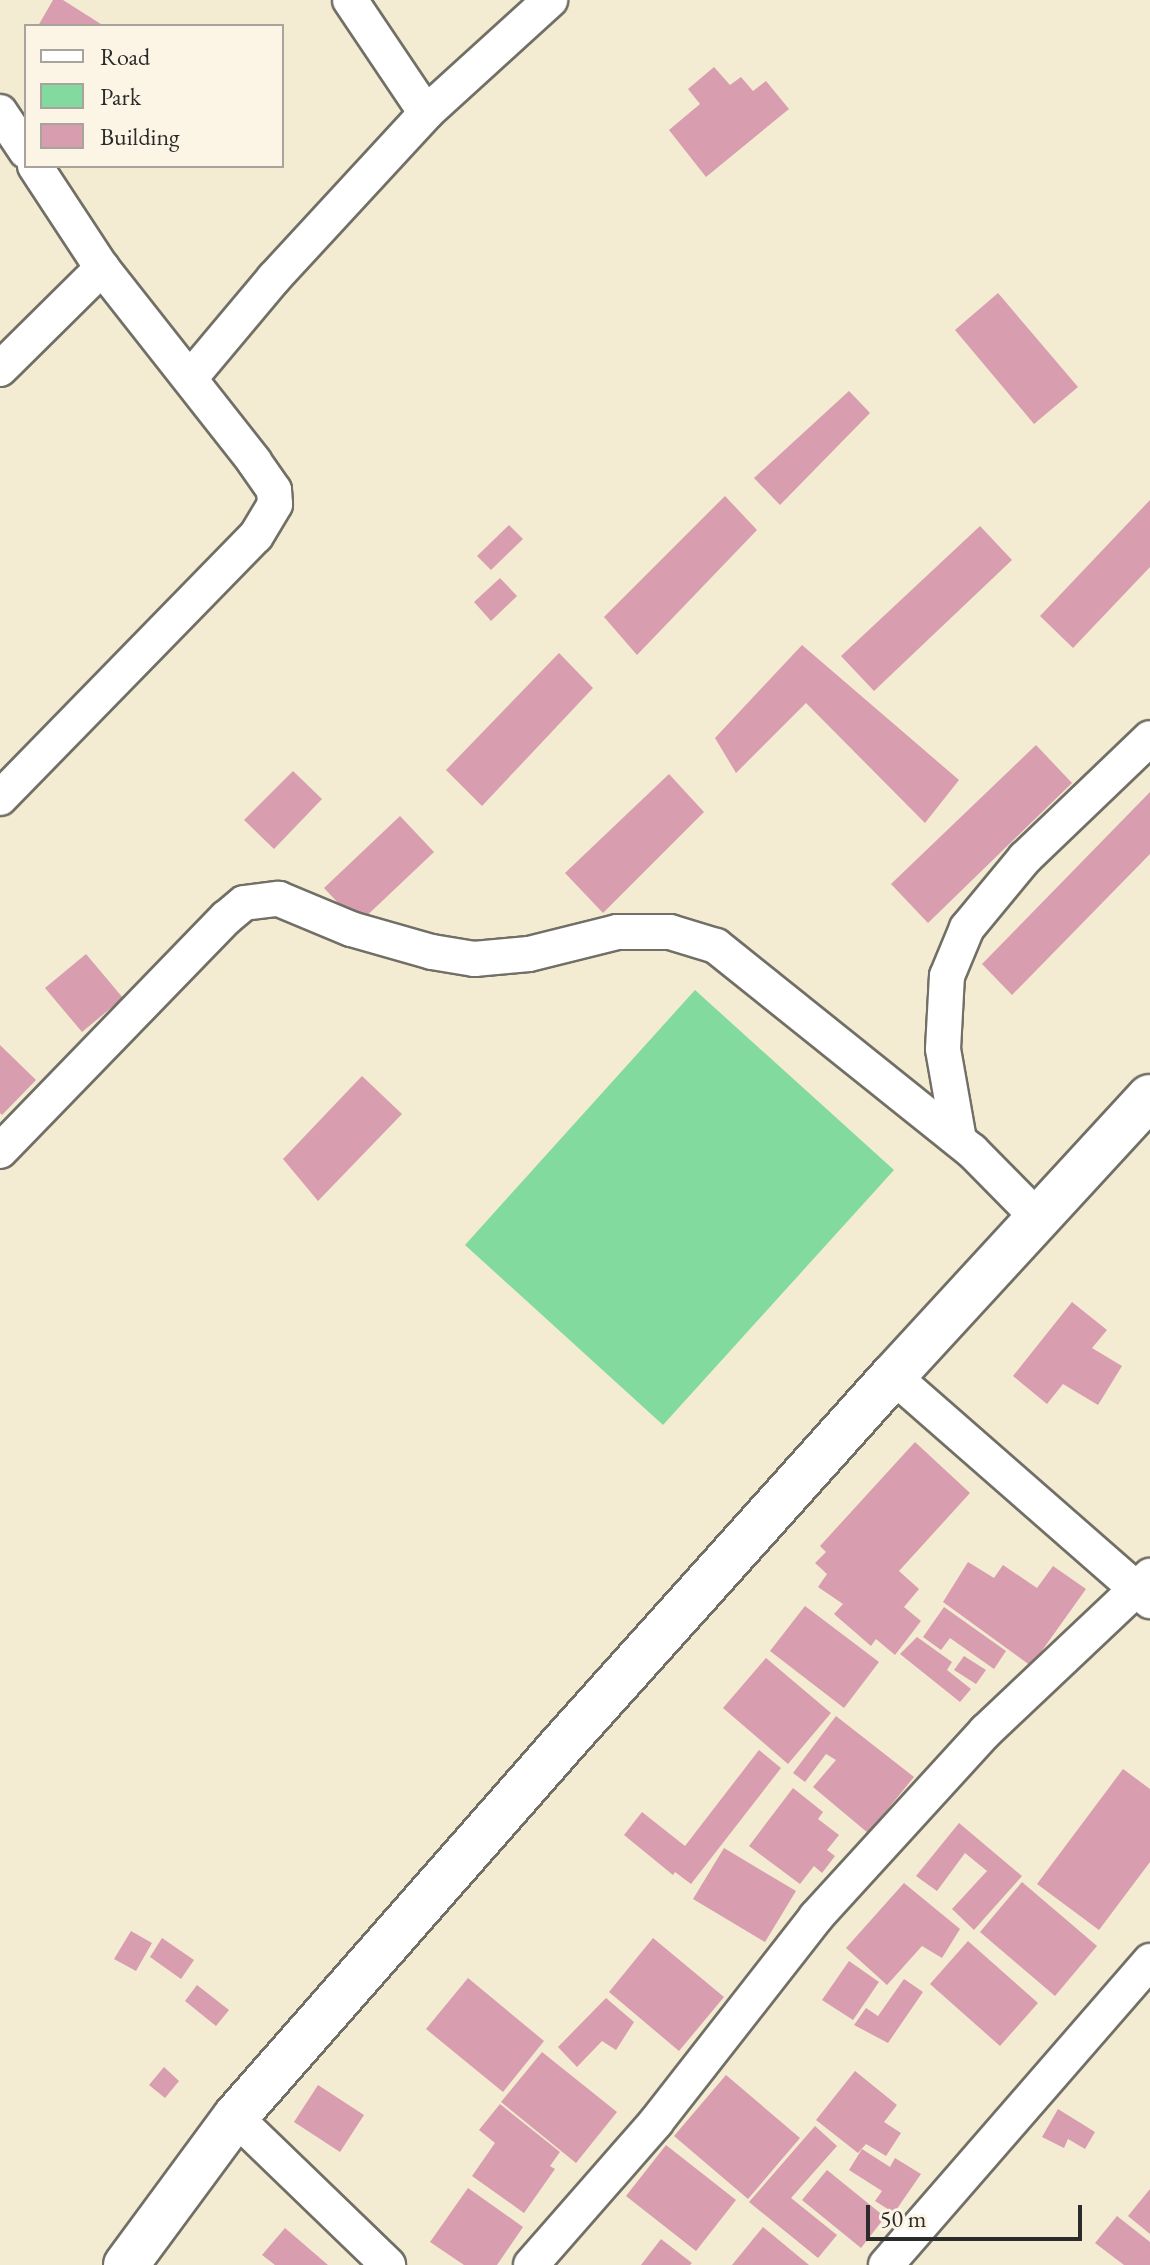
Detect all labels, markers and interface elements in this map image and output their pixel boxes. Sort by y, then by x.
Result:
legend [24,24,284,168]
text: Road [100,41,150,72]
text: Park [100,81,141,112]
text: Building [100,121,180,152]
scale bar [870,2189,1086,2239]
text: 50 m [880,2203,927,2234]

